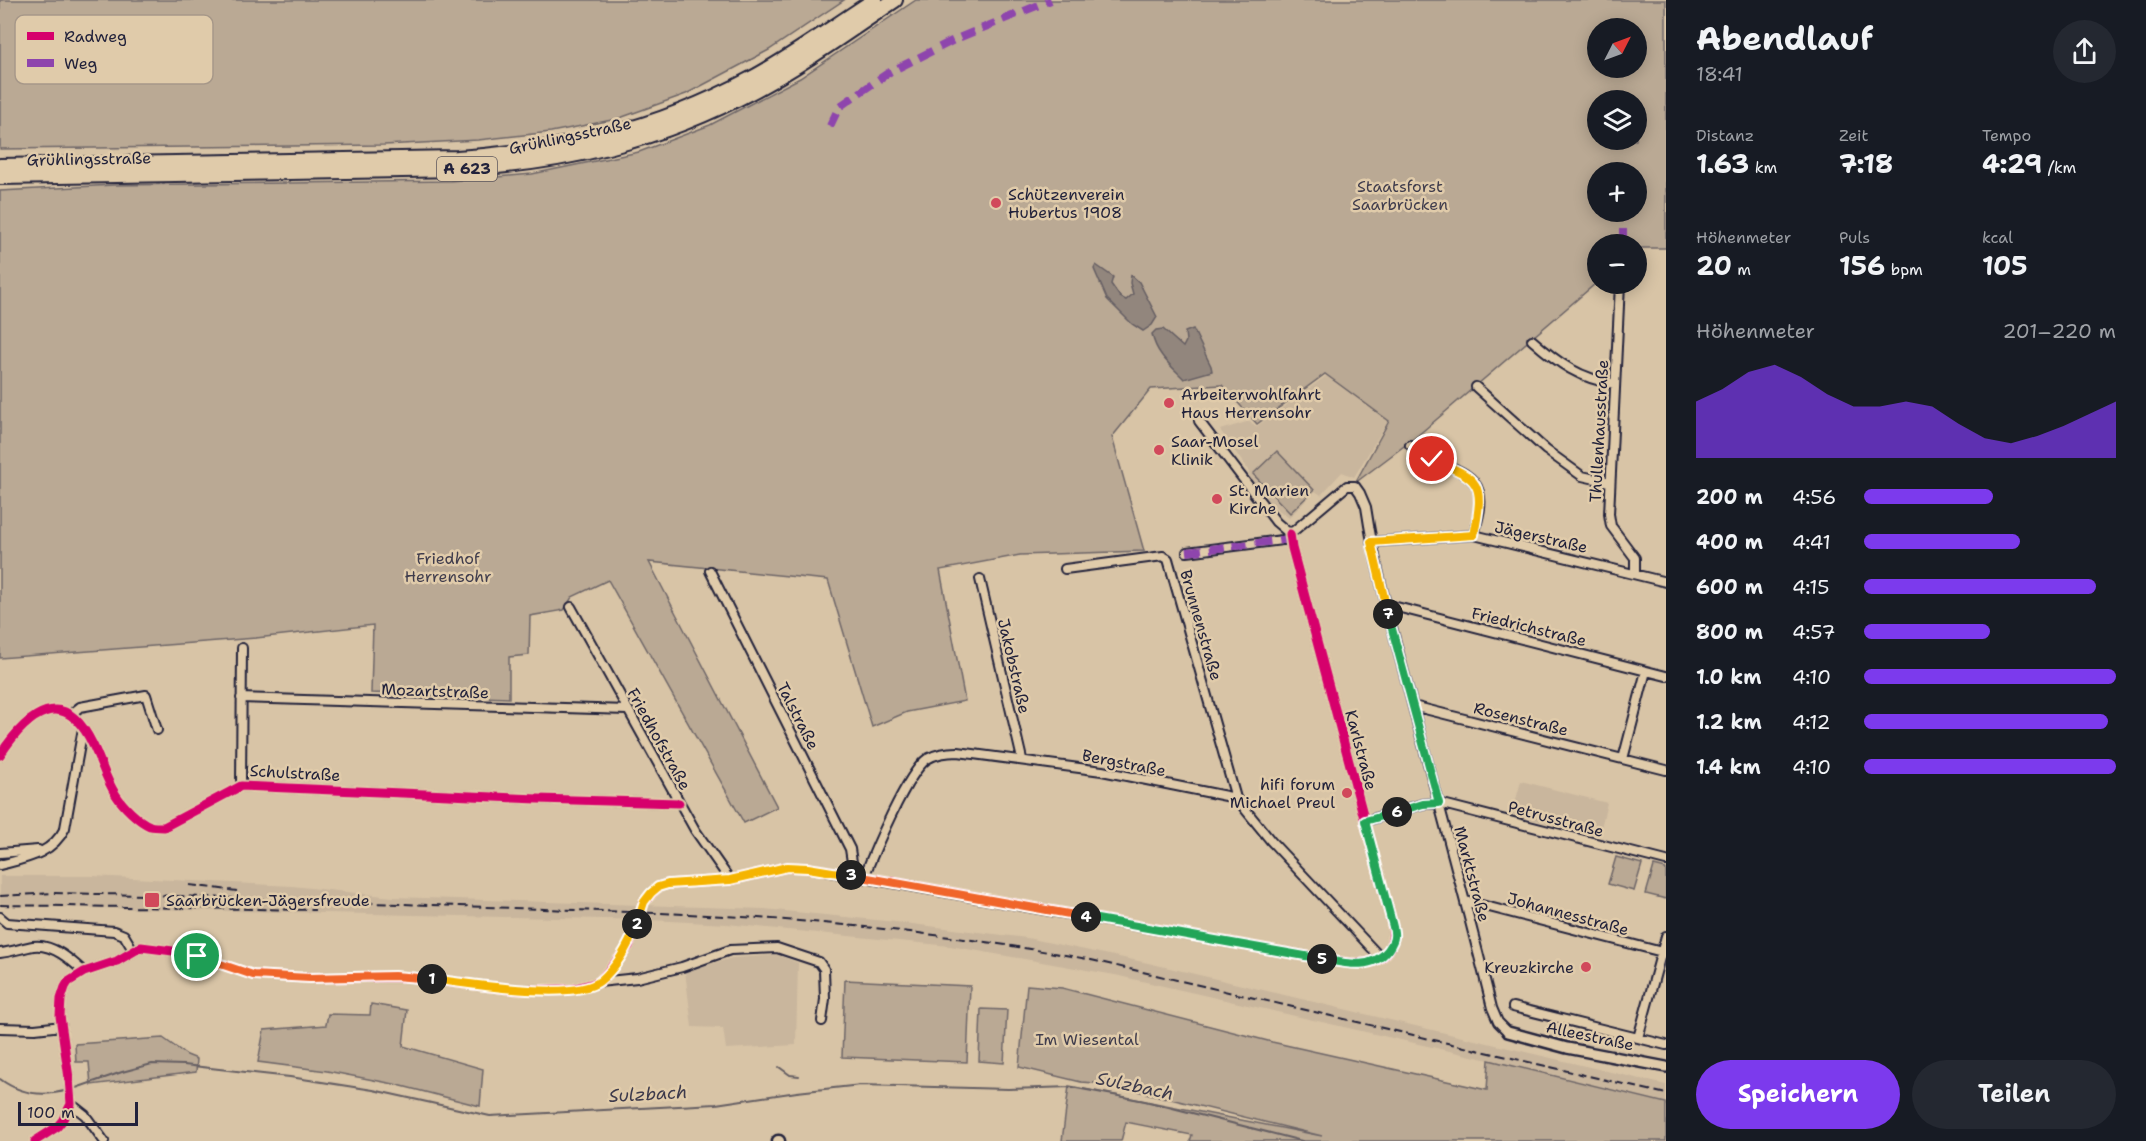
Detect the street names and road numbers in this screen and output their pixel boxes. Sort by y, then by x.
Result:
street label: Grühlingsstraße [507,113,633,159]
street label: Grühlingsstraße [27,147,151,171]
road number: A 623 [437,157,497,181]
street label: Thullenhausstraße [1585,359,1613,503]
street label: Jägerstraße [1492,516,1590,558]
street label: Brunnenstraße [1175,567,1227,683]
street label: Friedrichstraße [1469,603,1589,651]
street label: Jakobstraße [993,616,1035,716]
street label: Mozartstraße [381,679,489,703]
street label: Talstraße [772,679,824,753]
street label: Friedhofstraße [622,684,696,794]
street label: Rosenstraße [1472,697,1570,741]
street label: Karlstraße [1340,708,1382,792]
street label: Bergstraße [1080,745,1168,781]
street label: Schulstraße [249,760,341,786]
street label: Petrusstraße [1506,796,1606,842]
street label: Marktstraße [1449,824,1495,924]
street label: Johannesstraße [1505,888,1631,940]
street label: Alleestraße [1544,1016,1636,1056]

